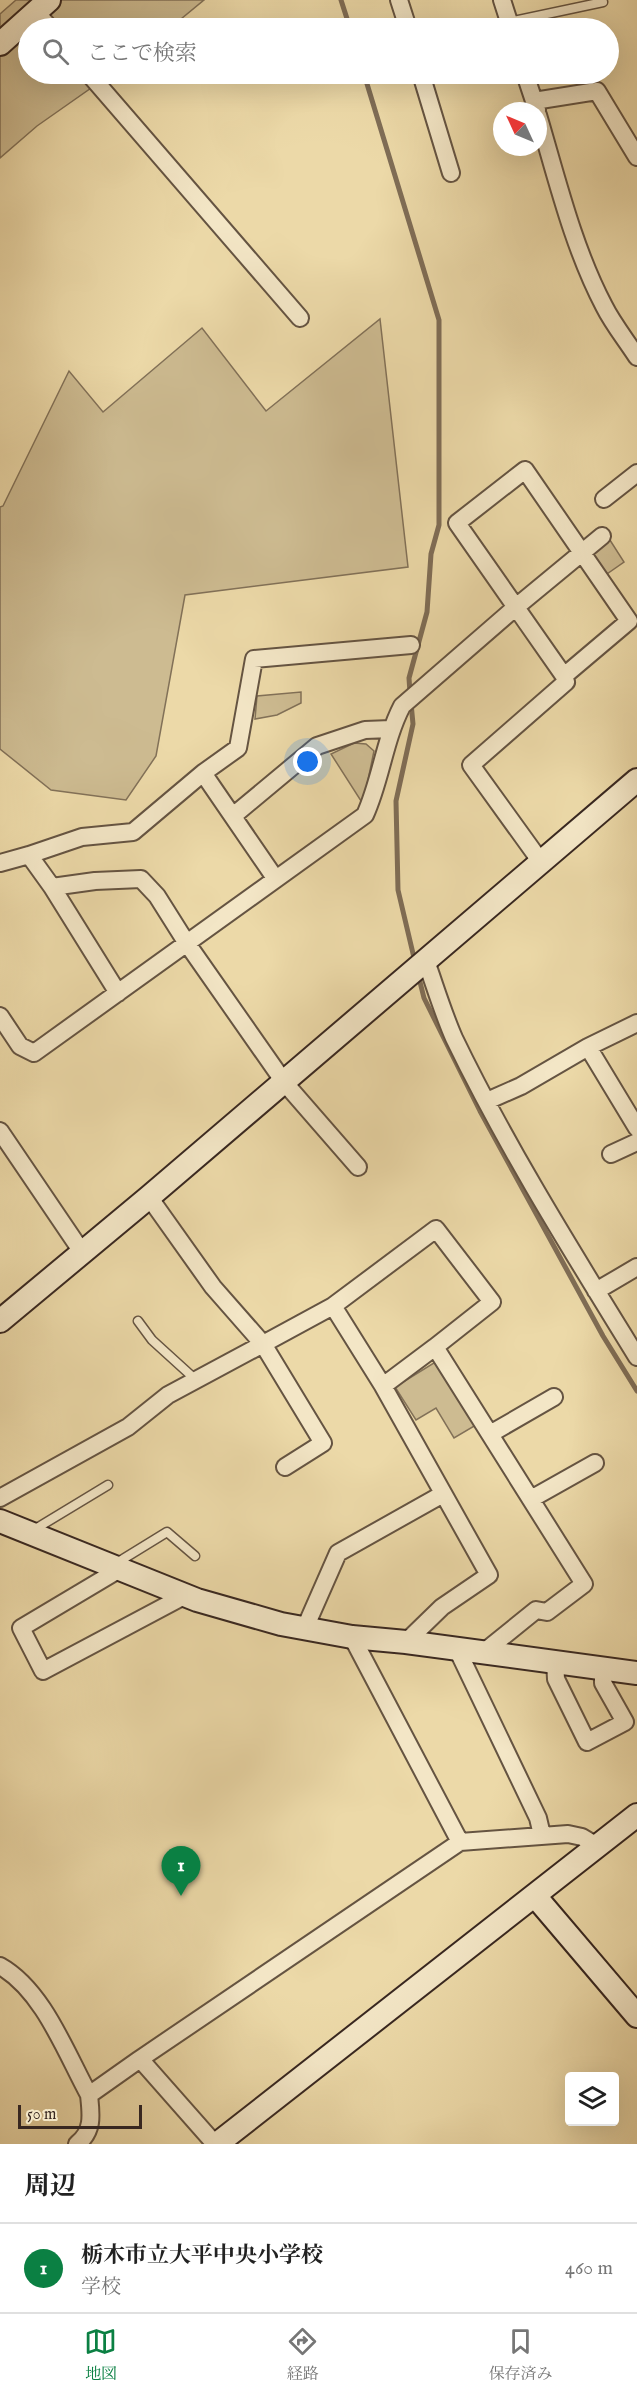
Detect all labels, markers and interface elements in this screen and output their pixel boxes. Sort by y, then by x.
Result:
search box [18,18,619,84]
icon: search [39,35,72,68]
text: ここで検索 [87,40,197,68]
north arrow [493,102,547,156]
your location [293,747,322,776]
pin: 1 [162,1846,201,1896]
map controls [565,2072,619,2126]
button: layers [565,2072,619,2126]
scale bar [18,2102,142,2130]
text: 50 m [27,2105,56,2125]
text: 周辺 [24,2170,76,2203]
text: 栃木市立大平中央小学校 [81,2242,323,2270]
text: 1 [40,2256,47,2281]
text: 460 m [565,2256,613,2281]
text: 学校 [81,2275,121,2300]
tab: 地図 [84,2325,117,2385]
tab: 経路 [286,2325,319,2385]
tab: 保存済み [488,2325,552,2385]

